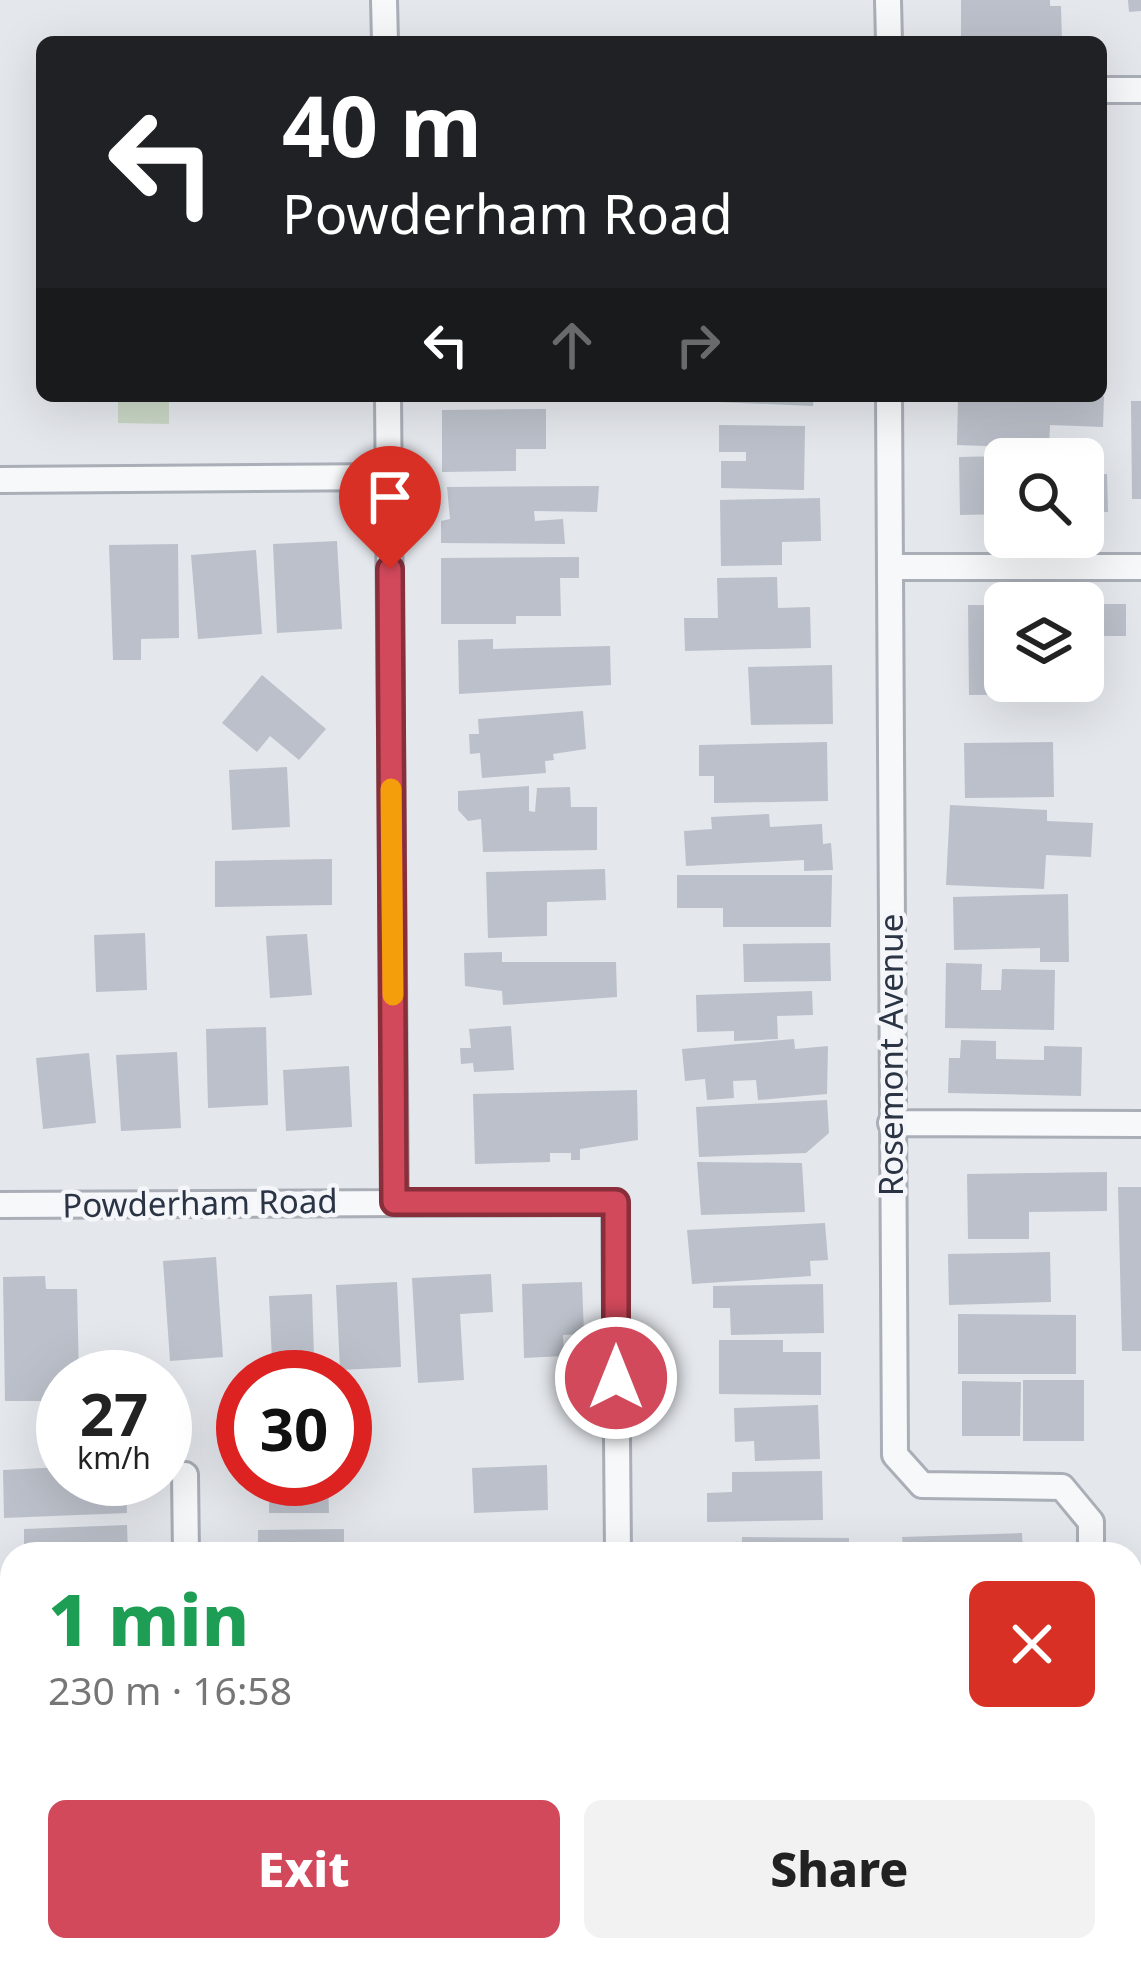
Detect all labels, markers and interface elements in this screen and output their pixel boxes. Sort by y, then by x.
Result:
text: 40 m [282,67,482,182]
icon: left [84,84,240,240]
text: Powderham Road [282,176,733,250]
icon: left [413,312,479,378]
icon: ahead [539,312,605,378]
icon: right [665,312,731,378]
map controls [984,438,1104,702]
button: search [984,438,1104,558]
pin [339,446,441,569]
icon: arrive [357,464,423,530]
button: layers [984,582,1104,702]
street label: Rosemont Avenue [868,914,913,1196]
street label: Powderham Road [62,1178,338,1227]
position arrow [553,1315,679,1441]
speed limit sign: 30 [216,1350,372,1506]
text: 27 [80,1372,148,1454]
text: km/h [77,1437,151,1478]
text: 1 min [48,1569,249,1667]
button: close [969,1581,1095,1707]
text: 230 m · 16:58 [48,1663,292,1716]
button: Exit [48,1800,560,1938]
button: Share [584,1800,1095,1938]

